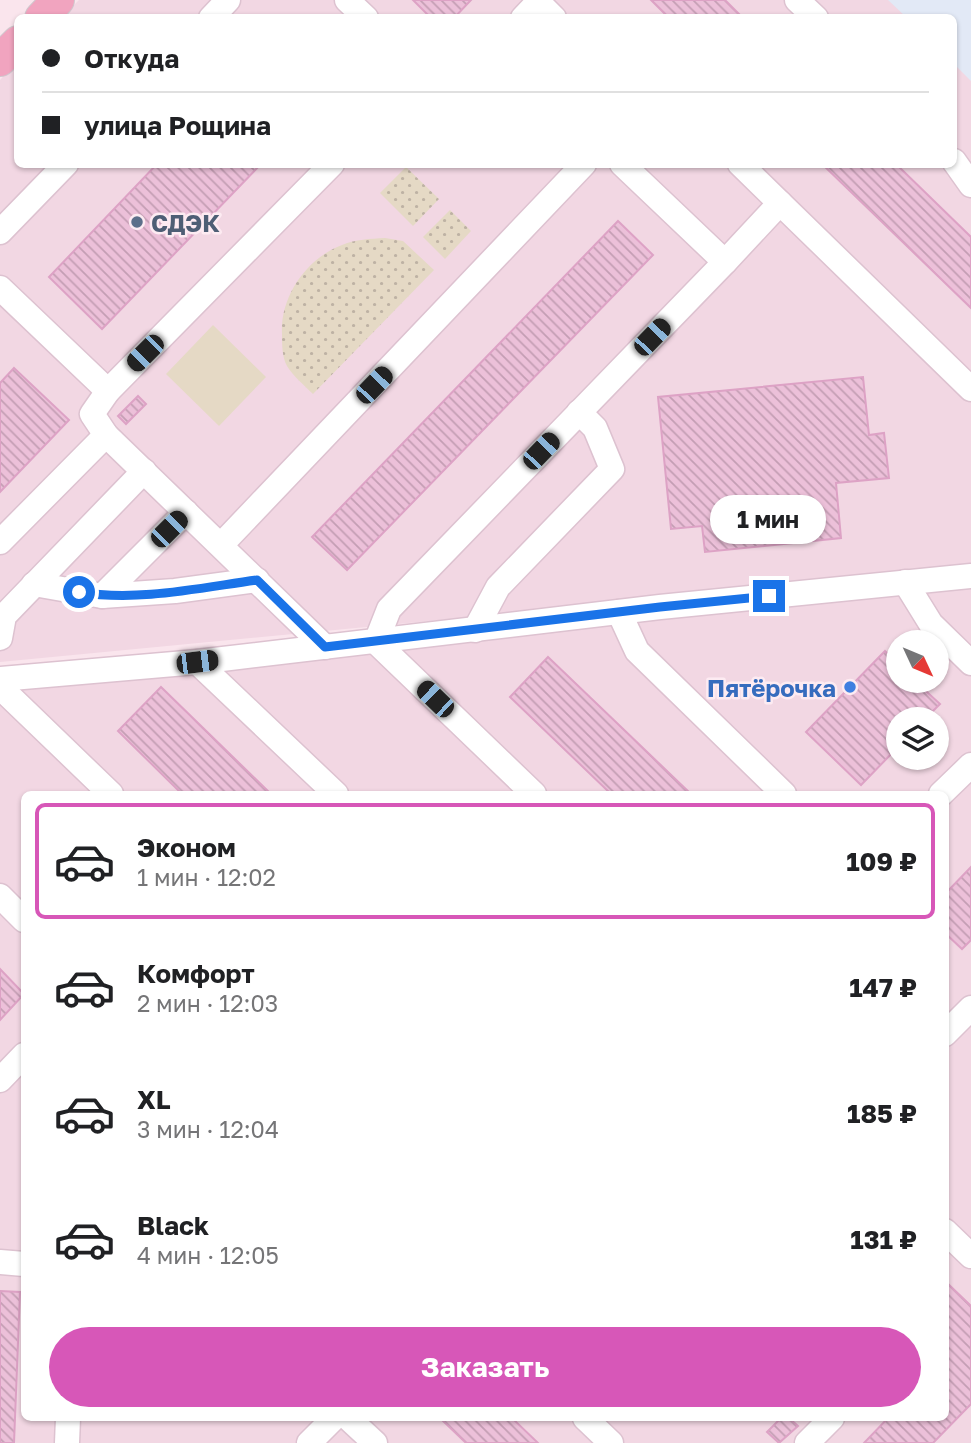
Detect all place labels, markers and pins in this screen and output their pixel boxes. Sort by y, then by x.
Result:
place label: СДЭК [151,208,220,237]
marker: СДЭК [129,214,145,230]
place label: Пятёрочка [707,673,836,702]
marker: Пятёрочка [842,679,858,695]

